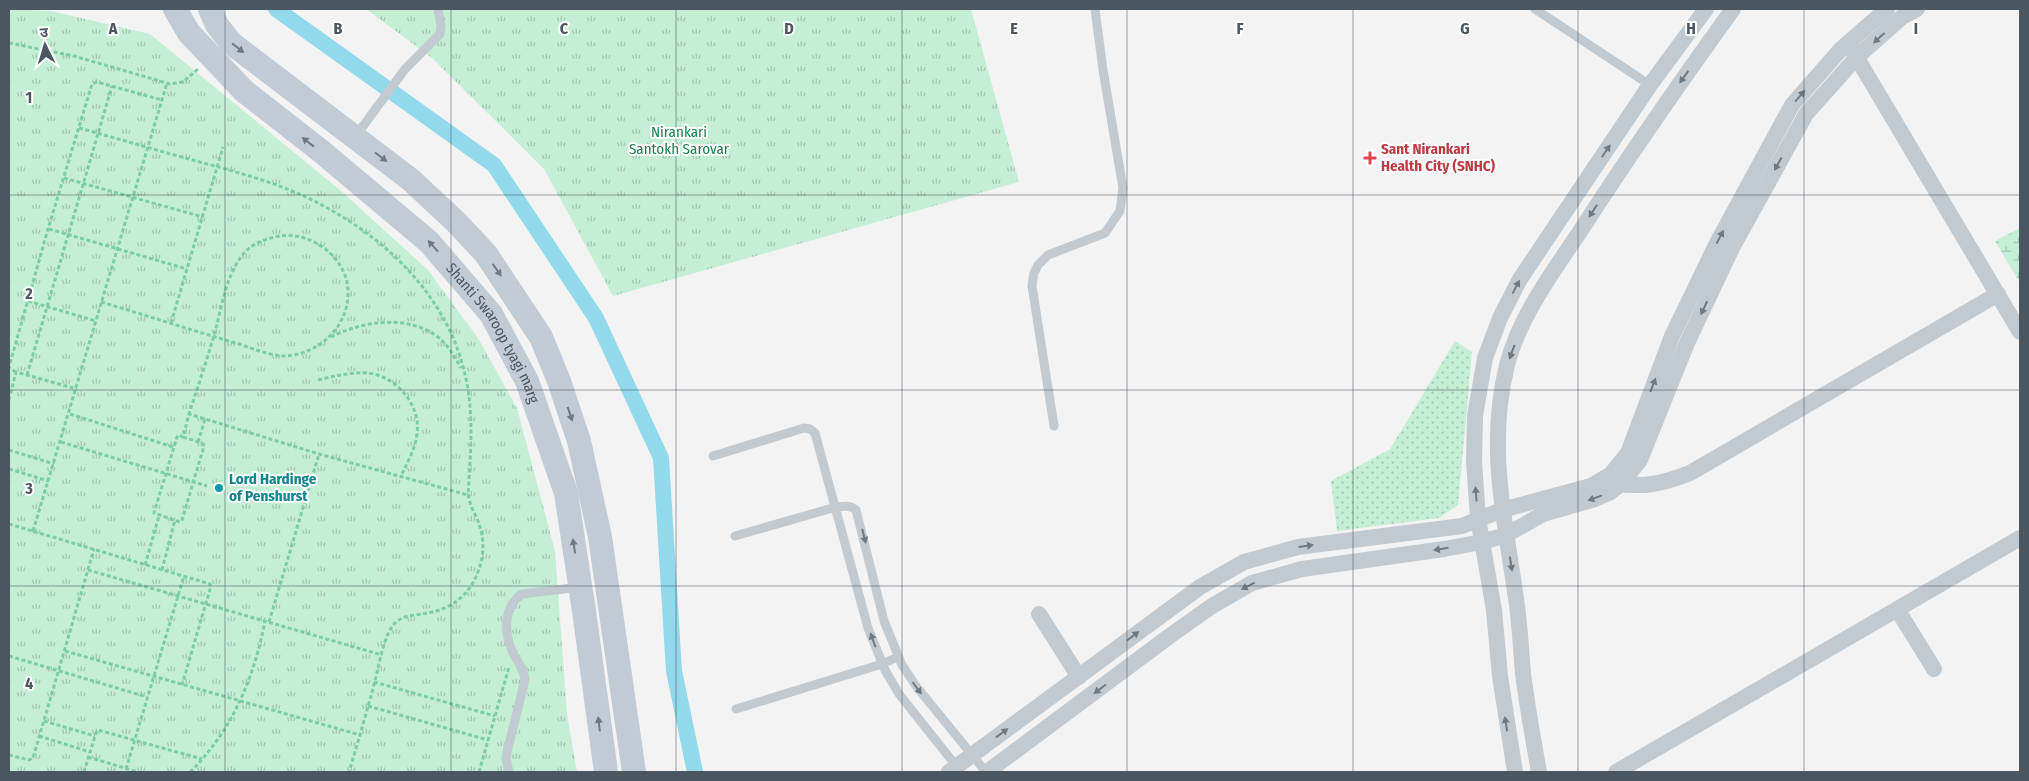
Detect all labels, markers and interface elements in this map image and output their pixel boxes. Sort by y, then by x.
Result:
text: A [108,19,118,38]
text: B [334,19,343,38]
text: C [560,19,569,38]
text: D [784,19,794,38]
text: E [1010,19,1018,38]
text: F [1236,19,1244,38]
text: G [1460,19,1470,38]
text: H [1686,19,1696,38]
text: I [1914,19,1918,38]
north arrow [20,20,70,70]
text: उ [39,24,50,41]
one-way arrow [1873,32,1885,44]
one-way arrow [231,42,244,53]
one-way arrow [1679,70,1689,83]
text: 1 [26,88,32,107]
one-way arrow [1794,90,1805,103]
park label: Nirankari Santokh Sarovar [629,123,730,158]
one-way arrow [302,136,315,147]
place label: Sant Nirankari Health City (SNHC) [1381,140,1496,175]
one-way arrow [1601,144,1611,158]
one-way arrow [374,151,387,162]
marker: Sant Nirankari Health City (SNHC) [1363,151,1377,165]
one-way arrow [1774,157,1783,171]
one-way arrow [1588,204,1598,218]
one-way arrow [1716,230,1724,245]
one-way arrow [427,240,439,252]
street label: Shanti Swaroop tyagi marg [442,259,543,406]
one-way arrow [492,263,502,276]
one-way arrow [1512,279,1520,294]
text: 2 [24,284,33,303]
one-way arrow [1700,301,1708,315]
one-way arrow [1508,344,1515,359]
one-way arrow [1650,378,1657,393]
one-way arrow [567,406,574,421]
place label: Lord Hardinge of Penshurst [229,470,317,505]
text: 3 [24,479,33,498]
marker: Lord Hardinge of Penshurst [213,482,225,494]
one-way arrow [1472,486,1480,502]
one-way arrow [1587,494,1602,502]
one-way arrow [860,529,868,544]
one-way arrow [570,537,578,553]
one-way arrow [1298,542,1314,550]
one-way arrow [1433,546,1449,554]
one-way arrow [1507,556,1515,572]
one-way arrow [1241,582,1255,590]
one-way arrow [1126,631,1140,641]
one-way arrow [868,632,876,647]
text: 4 [25,674,33,693]
one-way arrow [912,681,923,694]
one-way arrow [1094,683,1107,694]
one-way arrow [595,716,603,732]
one-way arrow [1502,716,1510,732]
one-way arrow [996,728,1009,738]

